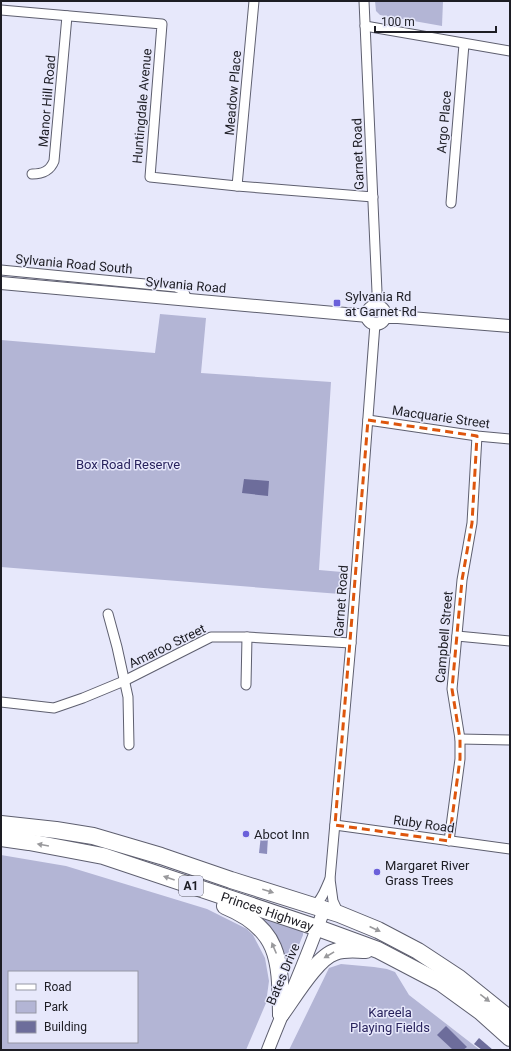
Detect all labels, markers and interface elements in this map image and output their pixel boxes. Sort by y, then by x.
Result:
scale bar [375,8,496,34]
text: 100 m [381,15,415,29]
street label: Huntingdale Avenue [129,48,155,164]
street label: Meadow Place [222,50,244,136]
street label: Manor Hill Road [35,54,59,148]
street label: Argo Place [434,90,454,154]
street label: Garnet Road [349,118,367,190]
street label: Sylvania Road South [15,251,133,277]
street label: Sylvania Road [145,274,227,296]
place label: Sylvania Rd at Garnet Rd [345,289,417,319]
marker: Sylvania Rd at Garnet Rd [332,298,342,308]
street label: Macquarie Street [391,403,491,431]
park label: Box Road Reserve [76,457,180,472]
street label: Garnet Road [331,565,351,637]
street label: Campbell Street [433,590,455,684]
street label: Amaroo Street [126,621,208,671]
street label: Ruby Road [392,812,456,836]
place label: Abcot Inn [254,827,309,842]
marker: Abcot Inn [241,829,251,839]
one-way arrow [37,841,50,847]
place label: Margaret River Grass Trees [385,858,470,888]
marker: Margaret River Grass Trees [372,867,382,877]
one-way arrow [162,875,174,881]
road number: A1 [179,876,203,896]
one-way arrow [263,888,275,894]
street label: Princes Highway [219,889,316,933]
one-way arrow [370,926,381,932]
street label: Bates Drive [263,941,303,1007]
one-way arrow [271,943,277,954]
one-way arrow [323,952,335,959]
legend [8,971,138,1043]
text: Road [44,980,72,994]
one-way arrow [479,994,490,1002]
text: Park [44,1000,69,1014]
park label: Kareela Playing Fields [350,1005,430,1035]
text: Building [44,1020,87,1034]

